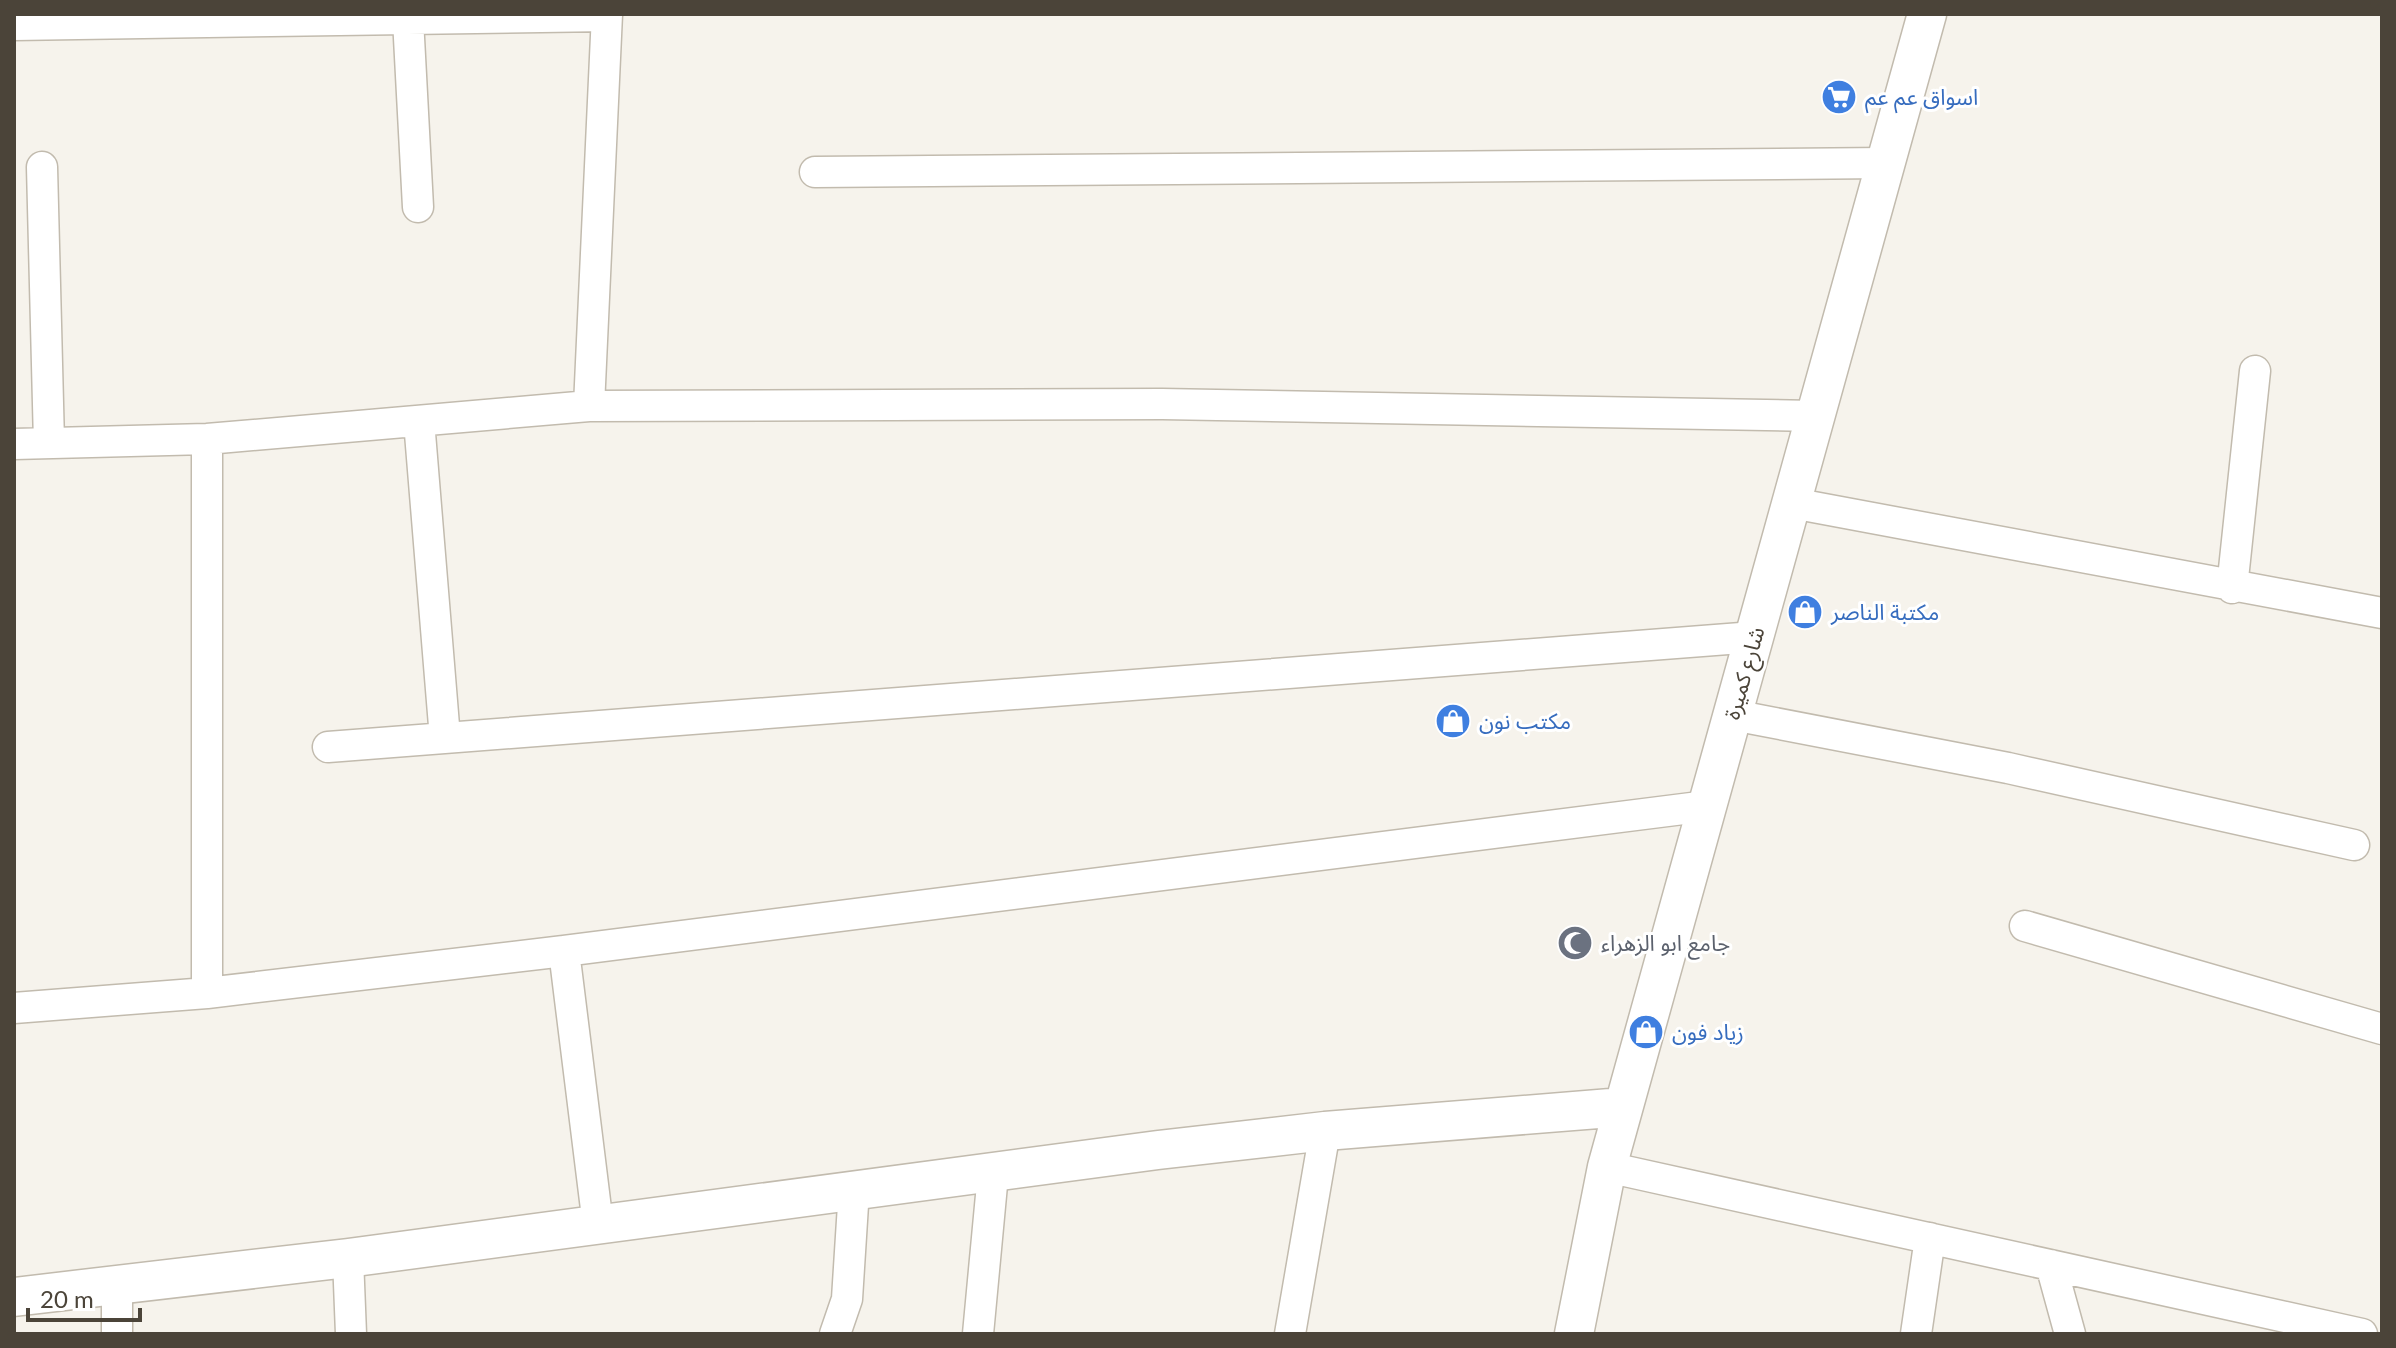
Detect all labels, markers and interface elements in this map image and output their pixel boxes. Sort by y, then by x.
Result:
supermarket icon: اسواق عم عم [1820,78,1858,116]
place label: اسواق عم عم [1865,83,1978,114]
shop icon: مكتبة الناصر [1786,593,1824,631]
place label: مكتبة الناصر [1830,598,1939,625]
street label: شارع كميرة [1717,623,1773,723]
shop icon: مكتب نون [1434,702,1472,740]
place label: مكتب نون [1479,707,1571,734]
mosque icon: جامع ابو الزهراء [1556,924,1594,962]
place label: جامع ابو الزهراء [1601,929,1730,960]
shop icon: زياد فون [1627,1013,1665,1051]
place label: زياد فون [1672,1018,1744,1046]
scale bar [28,1272,140,1322]
text: 20 m [40,1284,94,1313]

